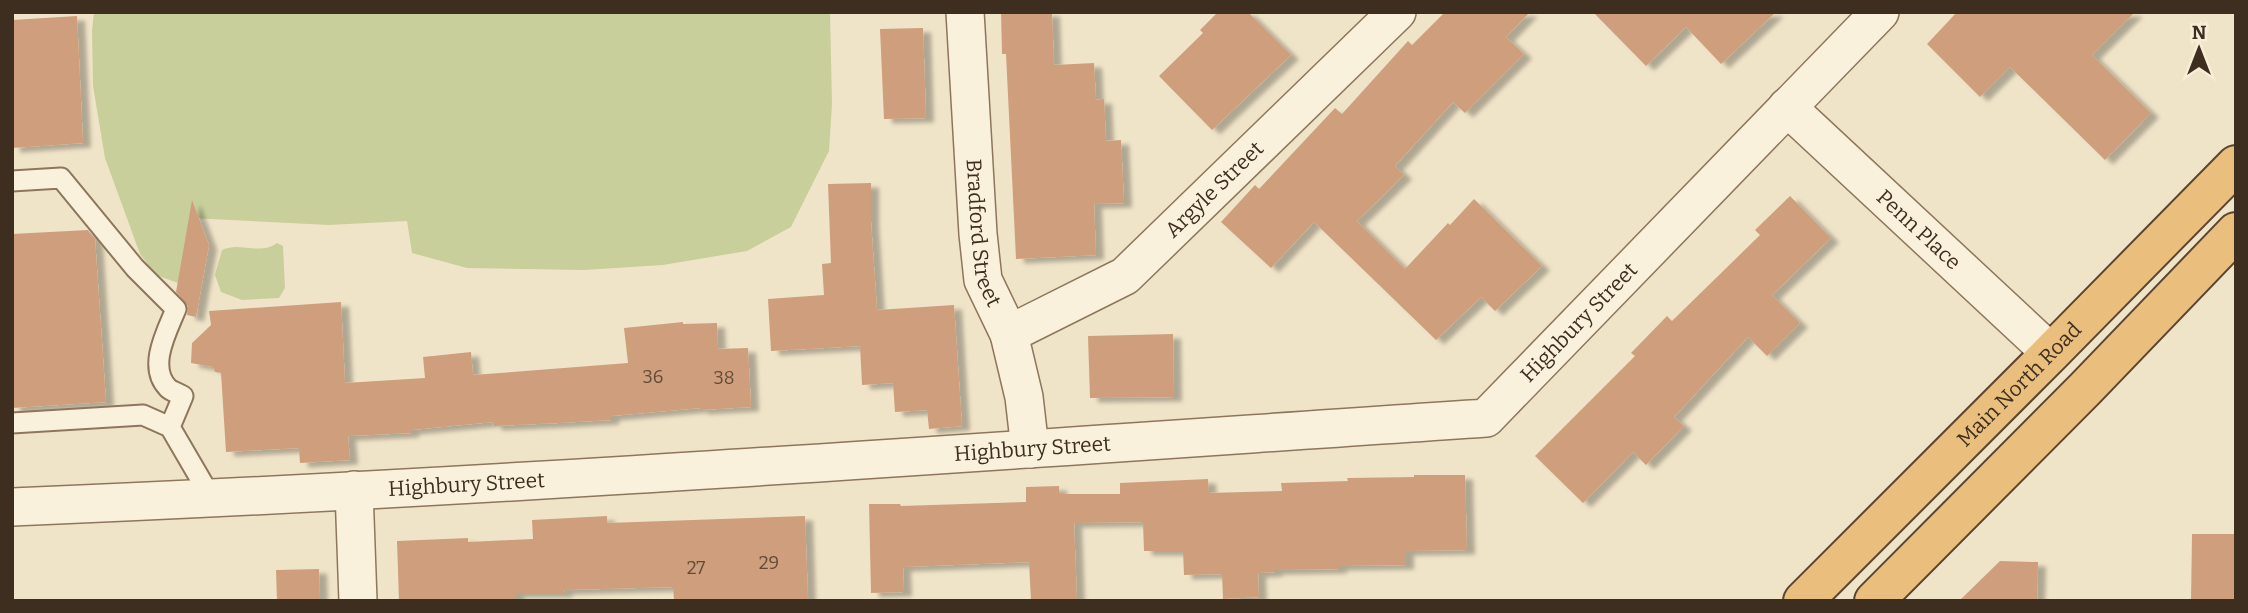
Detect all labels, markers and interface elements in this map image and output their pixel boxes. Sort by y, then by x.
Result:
north arrow [2164,14,2234,84]
text: N [2192,21,2207,44]
street label: Argyle Street [1160,136,1269,243]
street label: Bradford Street [961,158,1007,311]
street label: Penn Place [1871,184,1966,275]
street label: Highbury Street [1515,257,1643,388]
street label: Main North Road [1952,317,2087,452]
house number: 36 [643,366,663,388]
house number: 38 [713,367,735,389]
street label: Highbury Street [953,431,1112,467]
street label: Highbury Street [387,467,546,502]
house number: 29 [759,552,779,574]
house number: 27 [687,557,705,579]

